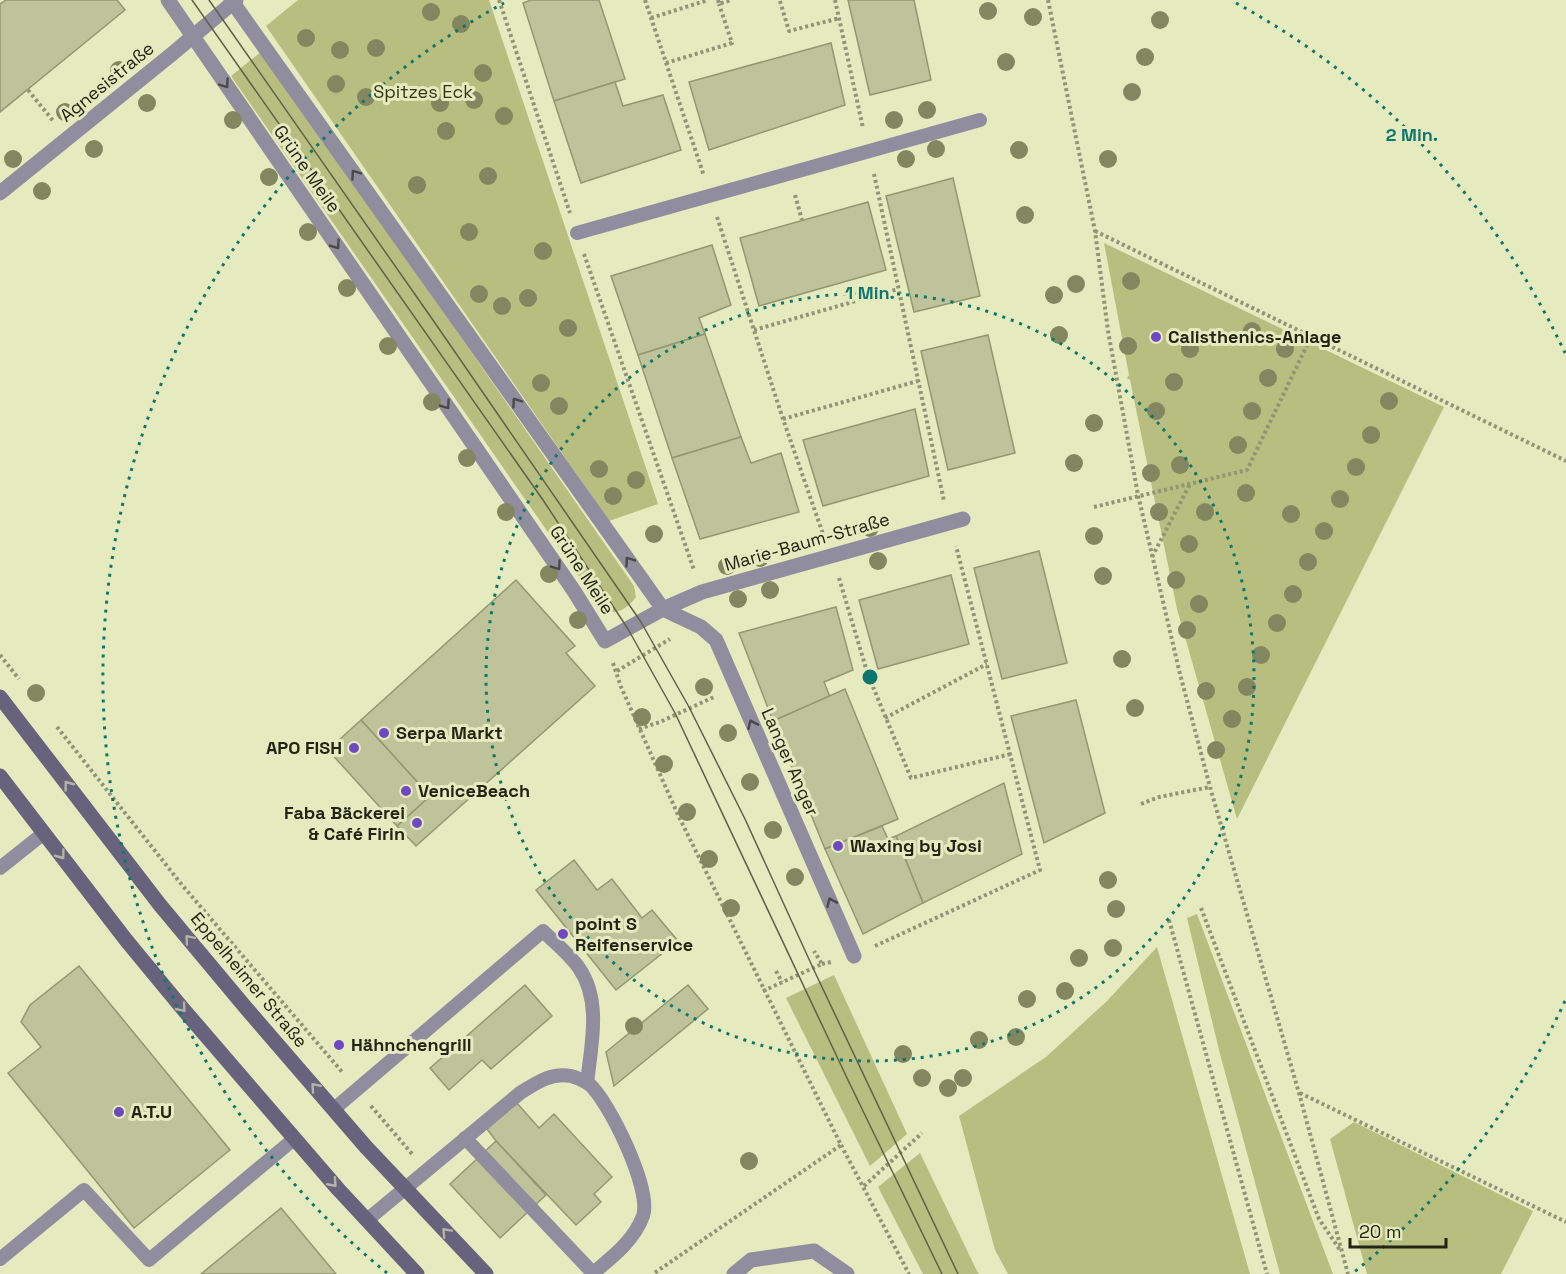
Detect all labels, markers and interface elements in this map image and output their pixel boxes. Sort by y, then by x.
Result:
street label: Agnesistraße [55,37,159,127]
one-way arrow [218,78,229,89]
park label: Spitzes Eck [373,80,473,103]
street label: Grüne Meile [269,120,346,217]
text: 2 Min. [1386,123,1438,146]
one-way arrow [351,170,362,181]
one-way arrow [329,238,340,249]
text: 1 Min. [845,281,895,304]
place label: Calisthenics-Anlage [1168,325,1341,348]
marker: Calisthenics-Anlage [1149,330,1163,344]
one-way arrow [512,397,523,408]
one-way arrow [439,399,450,410]
street label: Marie-Baum-Straße [722,507,892,576]
street label: Grüne Meile [545,521,620,619]
one-way arrow [625,556,636,567]
one-way arrow [550,559,561,570]
centre of rings [860,667,880,687]
street label: Langer Anger [756,704,825,820]
one-way arrow [748,719,760,730]
place label: Serpa Markt [396,721,503,744]
marker: Serpa Markt [377,726,391,740]
place label: APO FISH [266,736,342,759]
marker: APO FISH [347,741,361,755]
place label: VeniceBeach [418,779,530,802]
one-way arrow [65,781,76,792]
marker: VeniceBeach [399,784,413,798]
place label: Faba Bäckerei & Café Firin [284,801,405,845]
marker: Faba Bäckerei & Café Firin [410,816,424,830]
place label: Waxing by Josi [850,834,982,857]
marker: Waxing by Josi [831,839,845,853]
one-way arrow [54,849,65,860]
one-way arrow [826,897,838,908]
street label: Eppelheimer Straße [186,907,313,1052]
place label: point S Reifenservice [575,912,693,956]
marker: point S Reifenservice [556,927,570,941]
one-way arrow [185,935,196,946]
one-way arrow [175,1001,186,1012]
place label: Hähnchengrill [351,1033,471,1056]
marker: Hähnchengrill [332,1038,346,1052]
one-way arrow [311,1083,322,1094]
place label: A.T.U [131,1100,172,1123]
marker: A.T.U [112,1105,126,1119]
one-way arrow [326,1176,337,1187]
scale bar [1350,1211,1446,1249]
text: 20 m [1359,1220,1402,1243]
one-way arrow [442,1228,453,1238]

